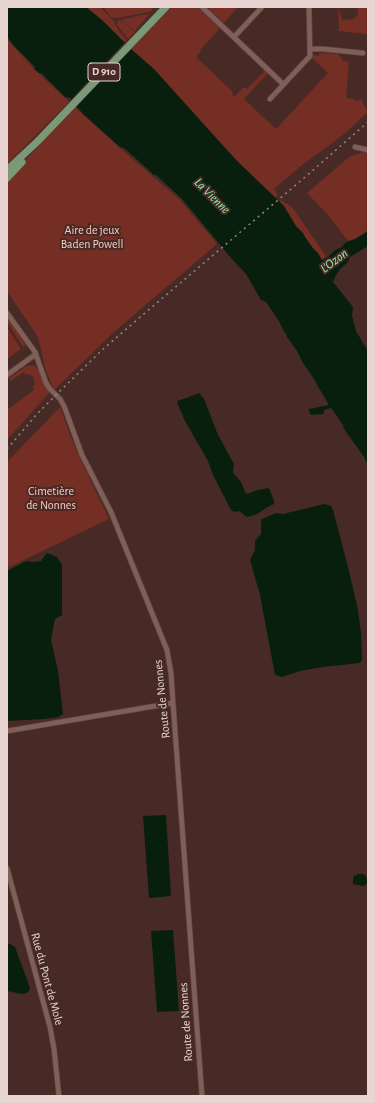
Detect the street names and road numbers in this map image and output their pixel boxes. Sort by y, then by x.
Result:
road number: D 910 [88,63,120,81]
street label: Route de Nonnes [151,659,173,739]
street label: Rue du Pont de Mole [28,931,66,1027]
street label: Route de Nonnes [176,982,196,1062]

